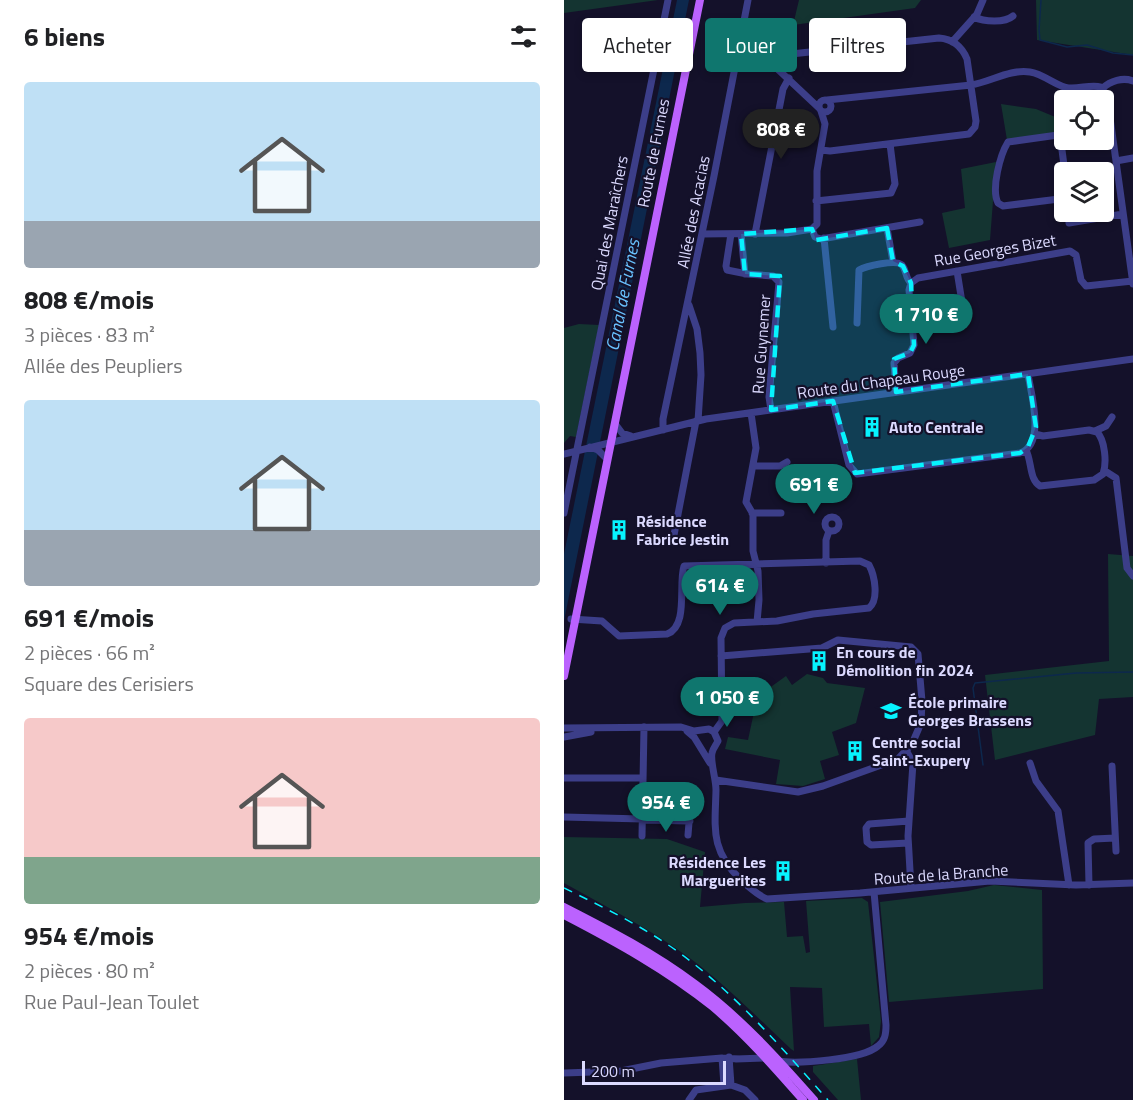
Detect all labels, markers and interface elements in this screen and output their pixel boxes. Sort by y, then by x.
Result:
text: 6 biens [24,17,105,56]
chip: Acheter [582,18,693,72]
chip: Louer [705,18,797,72]
chip: Filtres [809,18,906,72]
icon: filters [507,20,540,53]
map controls [1054,90,1114,222]
button: locate [1054,90,1114,150]
street label: Route de Furnes [631,97,675,209]
pin: 808 € [739,109,823,160]
text: 808 € [756,113,806,144]
icon: home [228,121,336,229]
street label: Quai des Maraîchers [584,154,634,292]
street label: Allée des Acacias [670,154,716,270]
button: layers [1054,162,1114,222]
street label: Rue Georges Bizet [932,227,1058,273]
water label: Canal de Furnes [598,236,647,353]
text: 808 €/mois [24,280,154,319]
street label: Rue Guynemer [746,293,776,395]
pin: 1 710 € [871,294,981,345]
text: 1 710 € [894,298,958,329]
text: 3 pièces · 83 m² [24,319,155,350]
text: Allée des Peupliers [24,350,183,381]
street label: Route du Chapeau Rouge [796,357,966,405]
building icon: Auto Centrale [860,415,884,439]
place label: Auto Centrale [889,415,983,439]
icon: home [228,439,336,547]
pin: 691 € [772,464,856,515]
text: 691 € [789,468,839,499]
place label: Résidence Fabrice Jestin [636,509,729,551]
building icon: Résidence Fabrice Jestin [607,518,631,542]
pin: 614 € [678,565,762,616]
text: 614 € [695,569,745,600]
text: 691 €/mois [24,598,154,637]
text: 2 pièces · 66 m² [24,637,155,668]
place label: En cours de Démolition fin 2024 [836,640,974,682]
building icon: En cours de Démolition fin 2024 [807,649,831,673]
text: Square des Cerisiers [24,668,194,699]
pin: 1 050 € [672,677,782,728]
text: 1 050 € [695,681,759,712]
place label: École primaire Georges Brassens [908,690,1032,732]
school or university icon: École primaire Georges Brassens [879,699,903,723]
place label: Centre social Saint-Exupery [872,730,970,772]
building icon: Centre social Saint-Exupery [843,739,867,763]
icon: home [228,757,336,865]
pin: 954 € [624,782,708,833]
text: 954 € [641,786,691,817]
place label: Résidence Les Marguerites [669,850,766,892]
street label: Route de la Branche [873,857,1009,891]
building icon: Résidence Les Marguerites [771,859,795,883]
text: 954 €/mois [24,916,154,955]
text: 2 pièces · 80 m² [24,955,155,986]
text: Rue Paul-Jean Toulet [24,986,199,1017]
scale bar [582,1058,726,1086]
text: 200 m [591,1059,635,1083]

